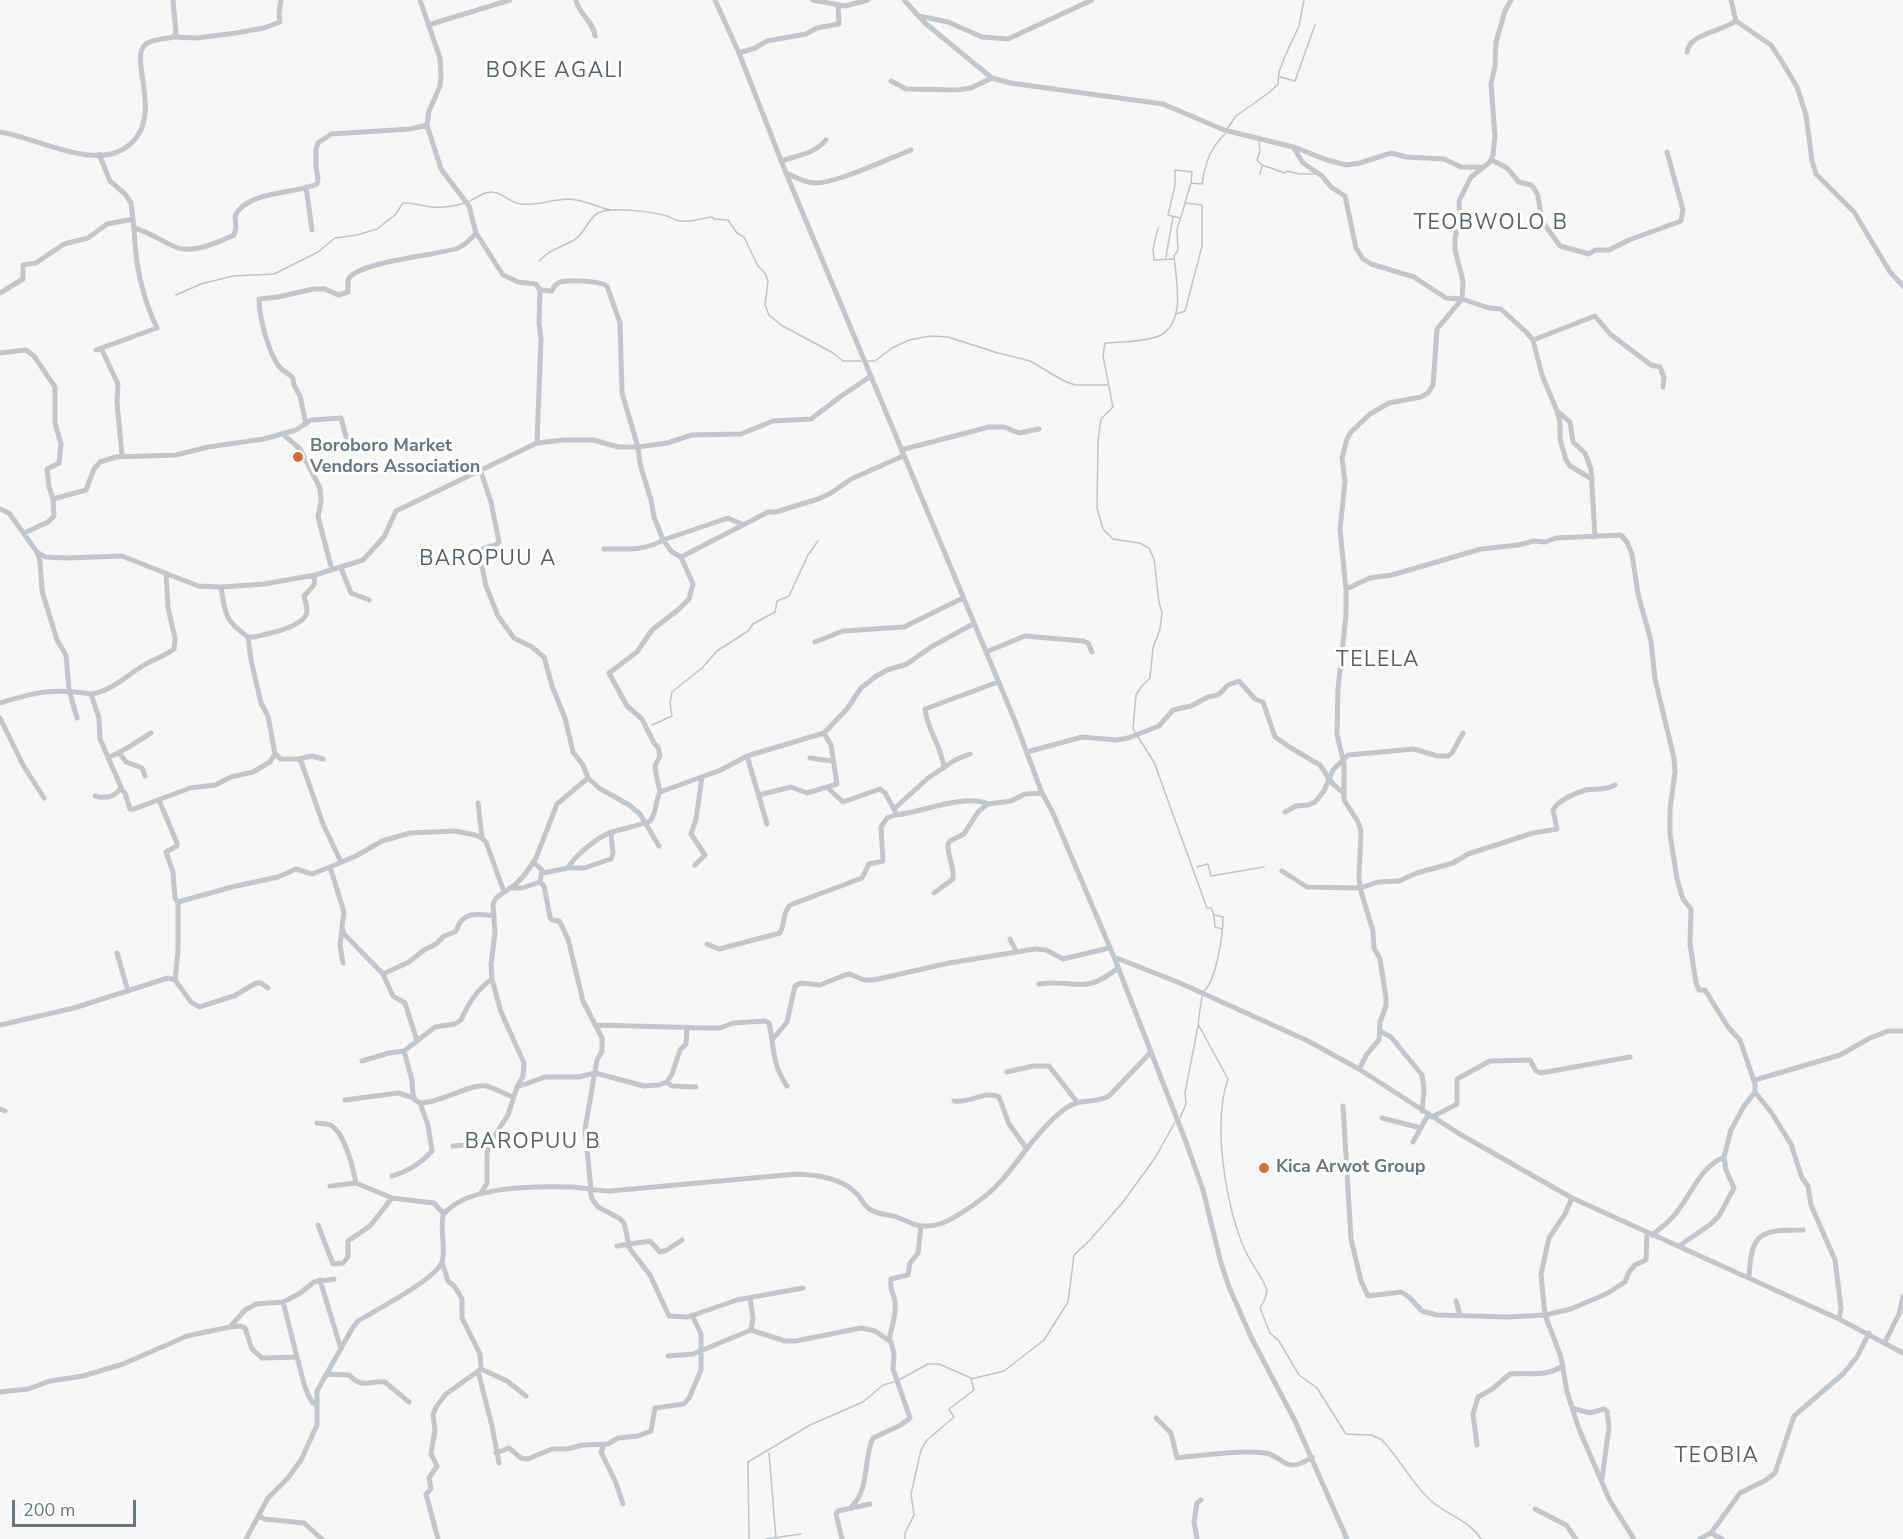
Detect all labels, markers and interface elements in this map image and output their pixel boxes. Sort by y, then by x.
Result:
district label: BOKE AGALI [486,59,624,85]
district label: TEOBWOLO B [1413,211,1569,237]
place label: Boroboro Market Vendors Association [310,436,480,478]
marker: Boroboro Market Vendors Association [291,450,305,464]
district label: BAROPUU A [419,547,557,573]
district label: TELELA [1336,648,1420,674]
district label: BAROPUU B [465,1130,601,1156]
place label: Kica Arwot Group [1276,1157,1426,1179]
marker: Kica Arwot Group [1257,1161,1271,1175]
district label: TEOBIA [1675,1444,1759,1470]
scale bar [15,1488,140,1526]
text: 200 m [23,1498,75,1522]

